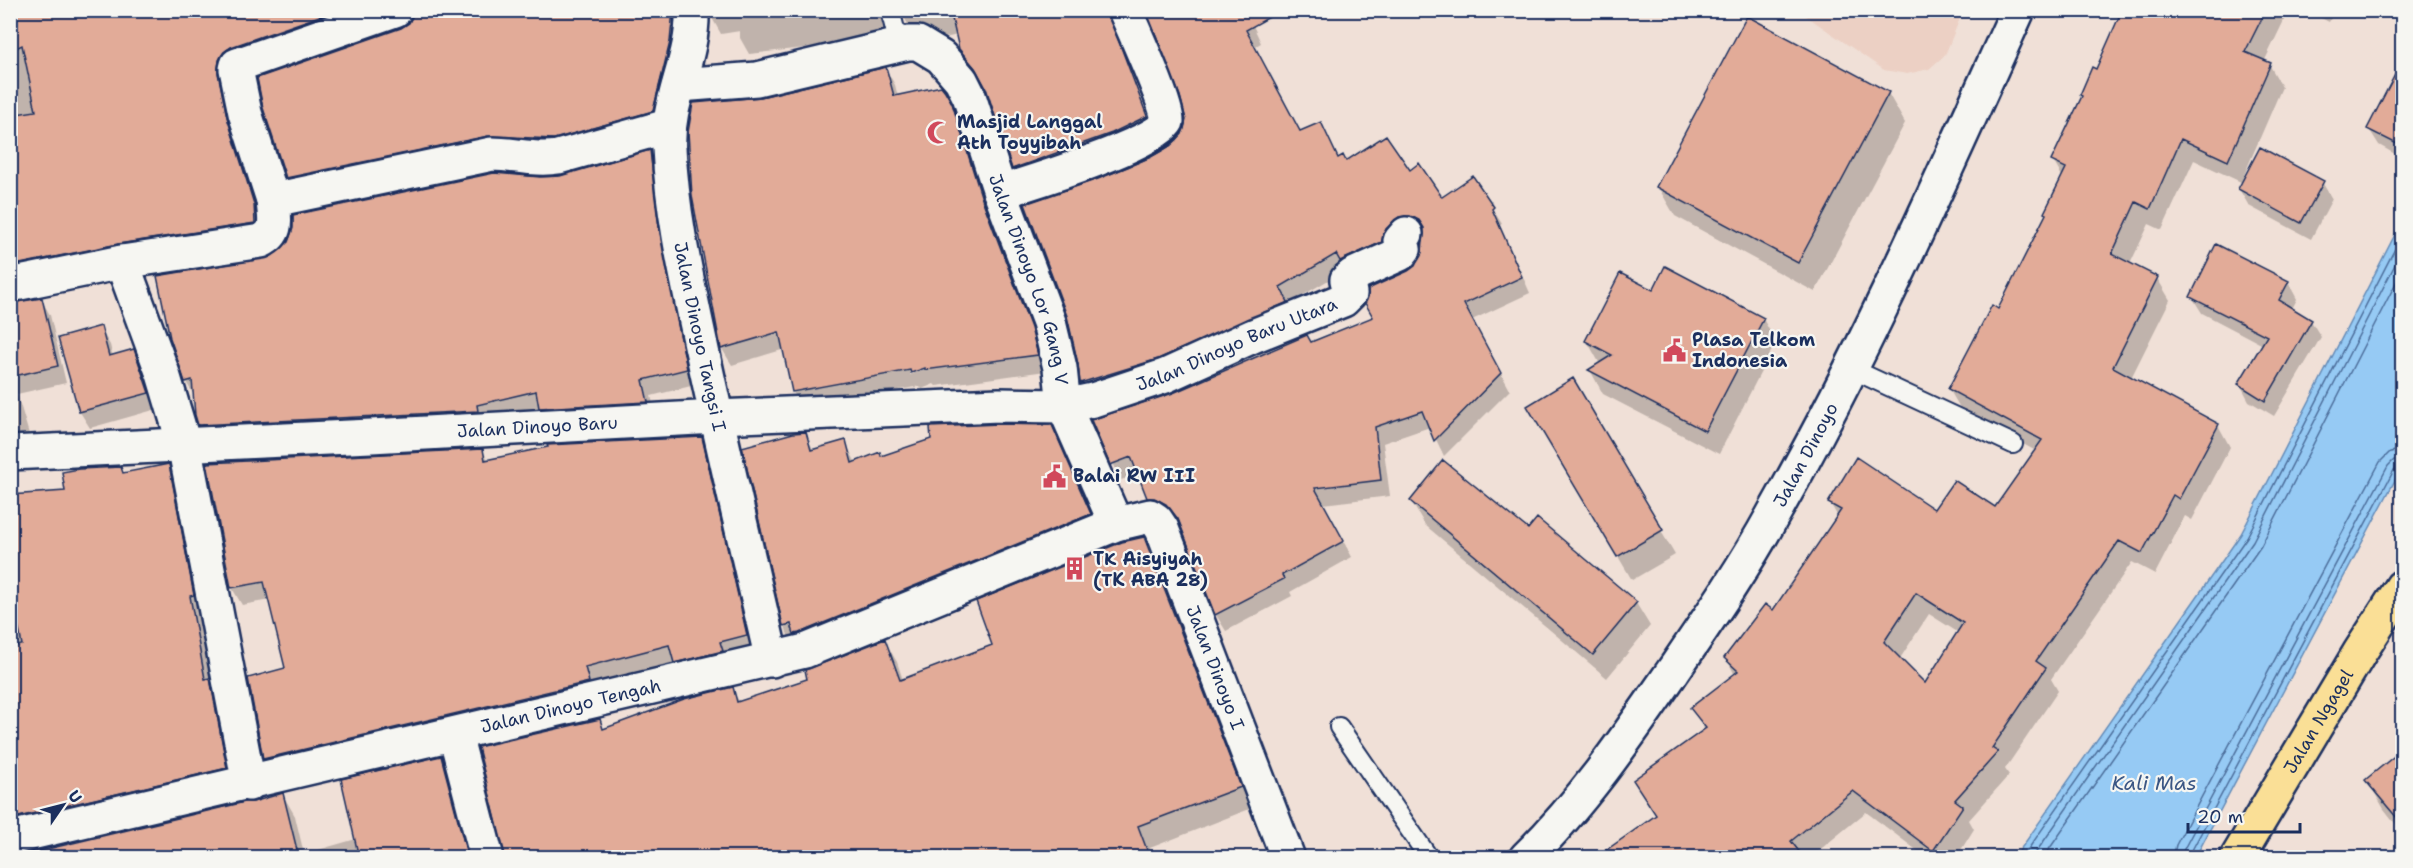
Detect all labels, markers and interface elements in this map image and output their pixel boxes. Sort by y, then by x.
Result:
place label: Masjid Langgal Ath Toyyibah [957,110,1103,155]
mosque icon: Masjid Langgal Ath Toyyibah [926,119,952,145]
street label: Jalan Dinoyo Lor Gang V [983,171,1074,386]
street label: Jalan Dinoyo Tangsi I [668,240,731,434]
street label: Jalan Dinoyo Baru Utara [1133,292,1341,397]
place label: Plasa Telkom Indonesia [1692,328,1816,373]
public building icon: Plasa Telkom Indonesia [1661,337,1687,363]
street label: Jalan Dinoyo [1768,399,1843,511]
street label: Jalan Dinoyo Baru [456,410,618,443]
public building icon: Balai RW III [1042,463,1068,489]
place label: Balai RW III [1073,464,1195,488]
place label: TK Aisyiyah (TK ABA 28) [1093,547,1208,592]
building icon: TK Aisyiyah (TK ABA 28) [1062,556,1088,582]
street label: Jalan Dinoyo I [1180,602,1250,733]
street label: Jalan Ngagel [2278,664,2359,778]
street label: Jalan Dinoyo Tengah [478,673,663,739]
water label: Kali Mas [2111,770,2197,796]
north arrow [33,775,93,835]
text: U [63,786,87,807]
scale bar [2188,796,2300,834]
text: 20 m [2197,805,2243,829]

